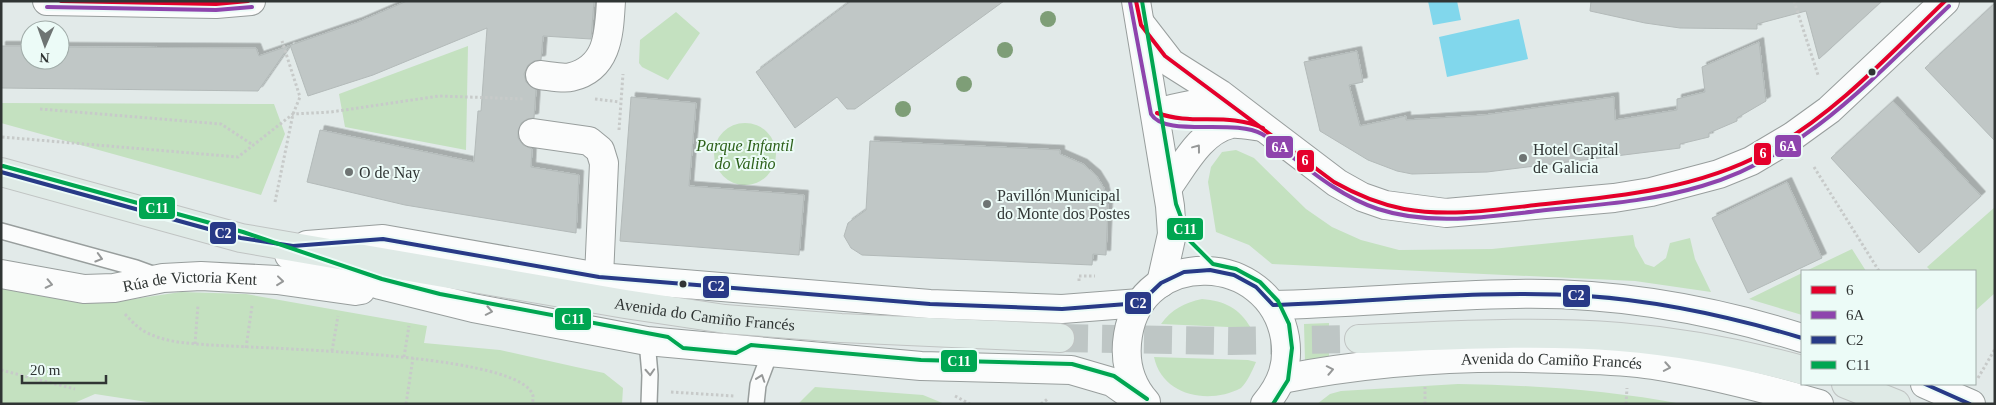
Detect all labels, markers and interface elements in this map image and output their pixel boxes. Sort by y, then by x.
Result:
north arrow [20,20,70,70]
text: N [39,50,50,65]
unlabelled marker [1867,67,1877,77]
line badge: 6A [1774,134,1802,158]
line badge: 6A [1265,135,1294,159]
park label: Parque Infantil do Valiño [695,137,794,172]
text: 6A [1779,139,1797,154]
text: 6A [1271,140,1289,155]
place label: Hotel Capital de Galicia [1533,141,1619,176]
line badge: 6 [1753,142,1772,166]
one-way arrow [1191,144,1200,154]
text: 6 [1760,146,1767,161]
line badge: 6 [1296,149,1315,173]
marker: Hotel Capital de Galicia [1517,152,1529,164]
text: 6 [1302,153,1309,168]
place label: O de Nay [359,164,420,182]
marker: O de Nay [343,166,355,178]
place label: Pavillón Municipal do Monte dos Postes [997,187,1130,222]
line badge: C11 [138,196,176,220]
marker: Pavillón Municipal do Monte dos Postes [981,198,993,210]
text: C11 [145,201,169,216]
line badge: C11 [1166,217,1204,241]
line badge: C2 [209,221,237,245]
text: C11 [1173,222,1197,237]
text: C2 [214,226,232,241]
one-way arrow [94,252,102,262]
street label: Rúa de Victoria Kent [121,268,258,295]
legend [1801,270,1976,385]
one-way arrow [276,275,284,286]
line badge: C2 [702,275,730,299]
one-way arrow [45,278,53,289]
unlabelled marker [678,279,688,289]
text: C2 [707,279,725,294]
text: 6 [1846,282,1854,298]
line badge: C2 [1562,284,1591,308]
text: C2 [1567,288,1585,303]
line badge: C2 [1124,291,1152,315]
street label: Avenida do Camiño Francés [613,294,796,333]
text: C2 [1129,296,1147,311]
one-way arrow [484,305,493,316]
line badge: C11 [554,307,592,331]
text: 6A [1846,307,1865,323]
text: C11 [561,312,585,327]
text: C2 [1846,332,1864,348]
line badge: C11 [940,349,978,373]
street label: Avenida do Camiño Francés [1461,350,1643,372]
scale bar [22,352,106,384]
text: C11 [947,354,971,369]
text: C11 [1846,357,1870,373]
text: 20 m [30,362,61,378]
one-way arrow [1662,362,1671,372]
one-way arrow [1326,365,1335,375]
one-way arrow [644,369,655,377]
one-way arrow [755,374,765,383]

